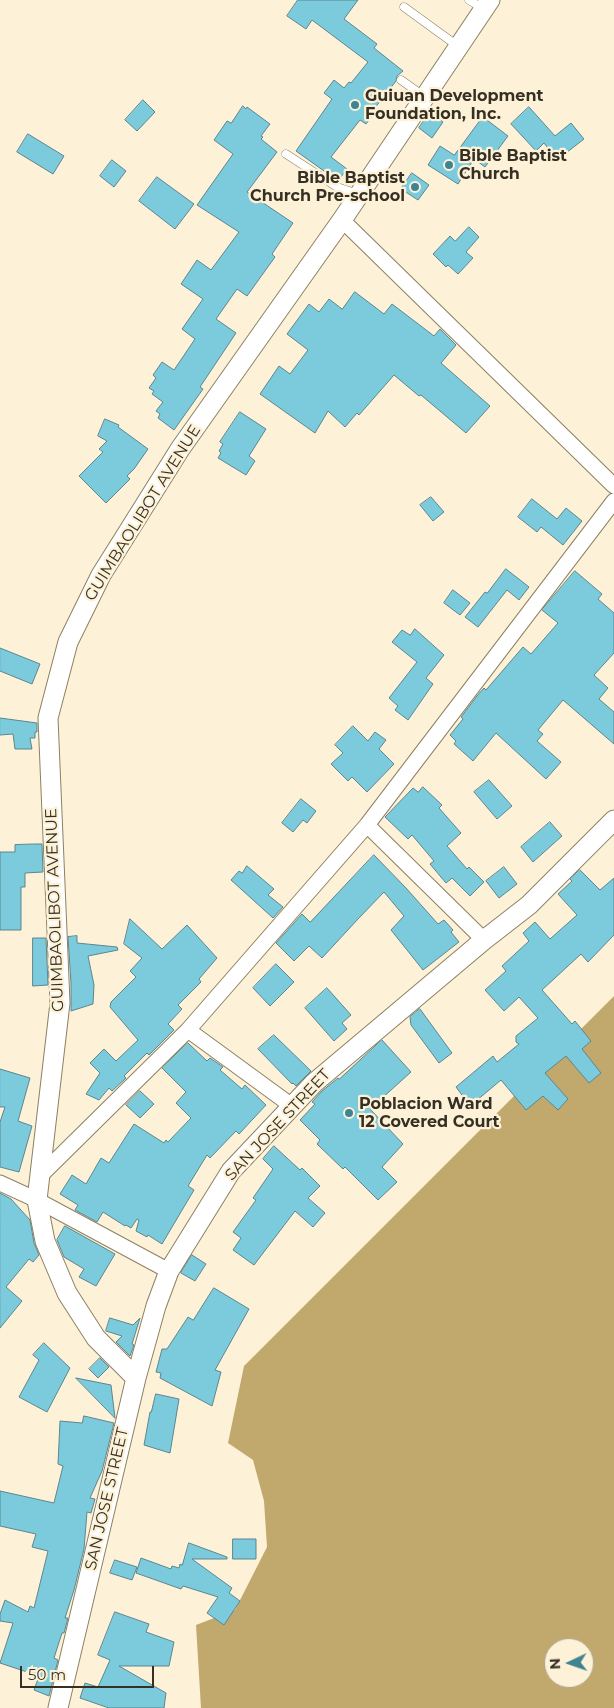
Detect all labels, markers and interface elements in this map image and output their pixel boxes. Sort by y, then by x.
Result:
place label: Guiuan Development Foundation, Inc. [365,86,543,124]
marker: Guiuan Development Foundation, Inc. [349,99,361,111]
place label: Bible Baptist Church [459,146,567,184]
marker: Bible Baptist Church [443,159,455,171]
place label: Bible Baptist Church Pre-school [250,168,405,206]
marker: Bible Baptist Church Pre-school [409,181,421,193]
street label: GUIMBAOLIBOT AVENUE [81,422,205,604]
street label: GUIMBAOLIBOT AVENUE [42,808,68,1012]
street label: SAN JOSE STREET [221,1065,335,1185]
place label: Poblacion Ward 12 Covered Court [359,1094,499,1132]
marker: Poblacion Ward 12 Covered Court [343,1107,355,1119]
street label: SAN JOSE STREET [81,1426,133,1572]
north arrow [544,1638,594,1688]
scale bar [22,1656,156,1688]
text: N [546,1658,564,1670]
text: 50 m [28,1665,66,1684]

